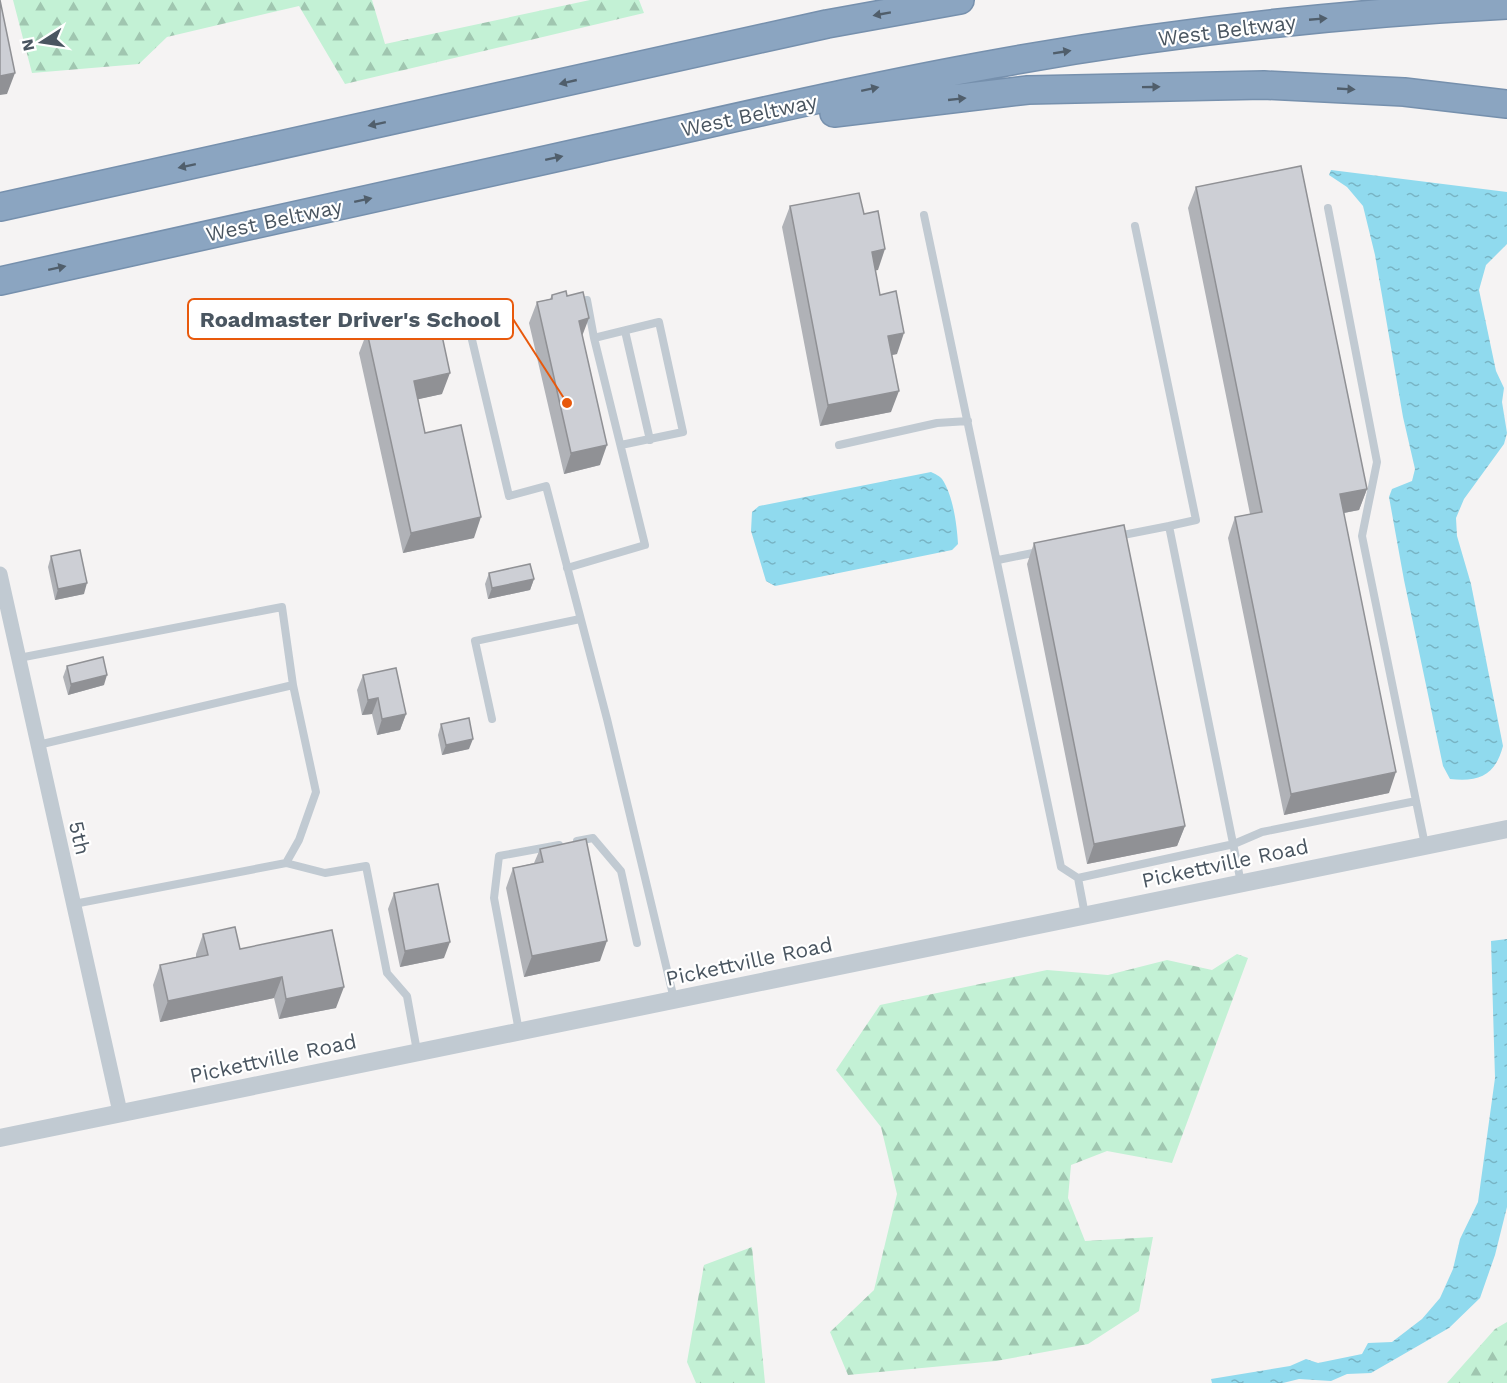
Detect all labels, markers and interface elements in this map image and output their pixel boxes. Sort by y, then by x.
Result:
street label: West Beltway [1157,9,1298,51]
one-way arrow [872,10,891,19]
north arrow [12,12,72,72]
one-way arrow [1308,14,1327,24]
text: N [17,37,38,53]
one-way arrow [1052,48,1071,57]
one-way arrow [559,77,577,87]
one-way arrow [1142,82,1161,92]
one-way arrow [861,84,880,93]
one-way arrow [1337,85,1356,94]
street label: West Beltway [679,88,820,142]
one-way arrow [947,94,966,103]
one-way arrow [368,120,387,129]
one-way arrow [545,153,564,162]
one-way arrow [178,161,196,171]
street label: West Beltway [204,193,345,247]
one-way arrow [354,195,373,205]
one-way arrow [48,263,67,272]
callout: Roadmaster Driver's School [188,299,513,339]
text: Roadmaster Driver's School [200,307,501,332]
street label: 5th [64,819,96,857]
street label: Pickettville Road [1139,833,1311,893]
street label: Pickettville Road [663,931,835,991]
street label: Pickettville Road [187,1028,359,1088]

